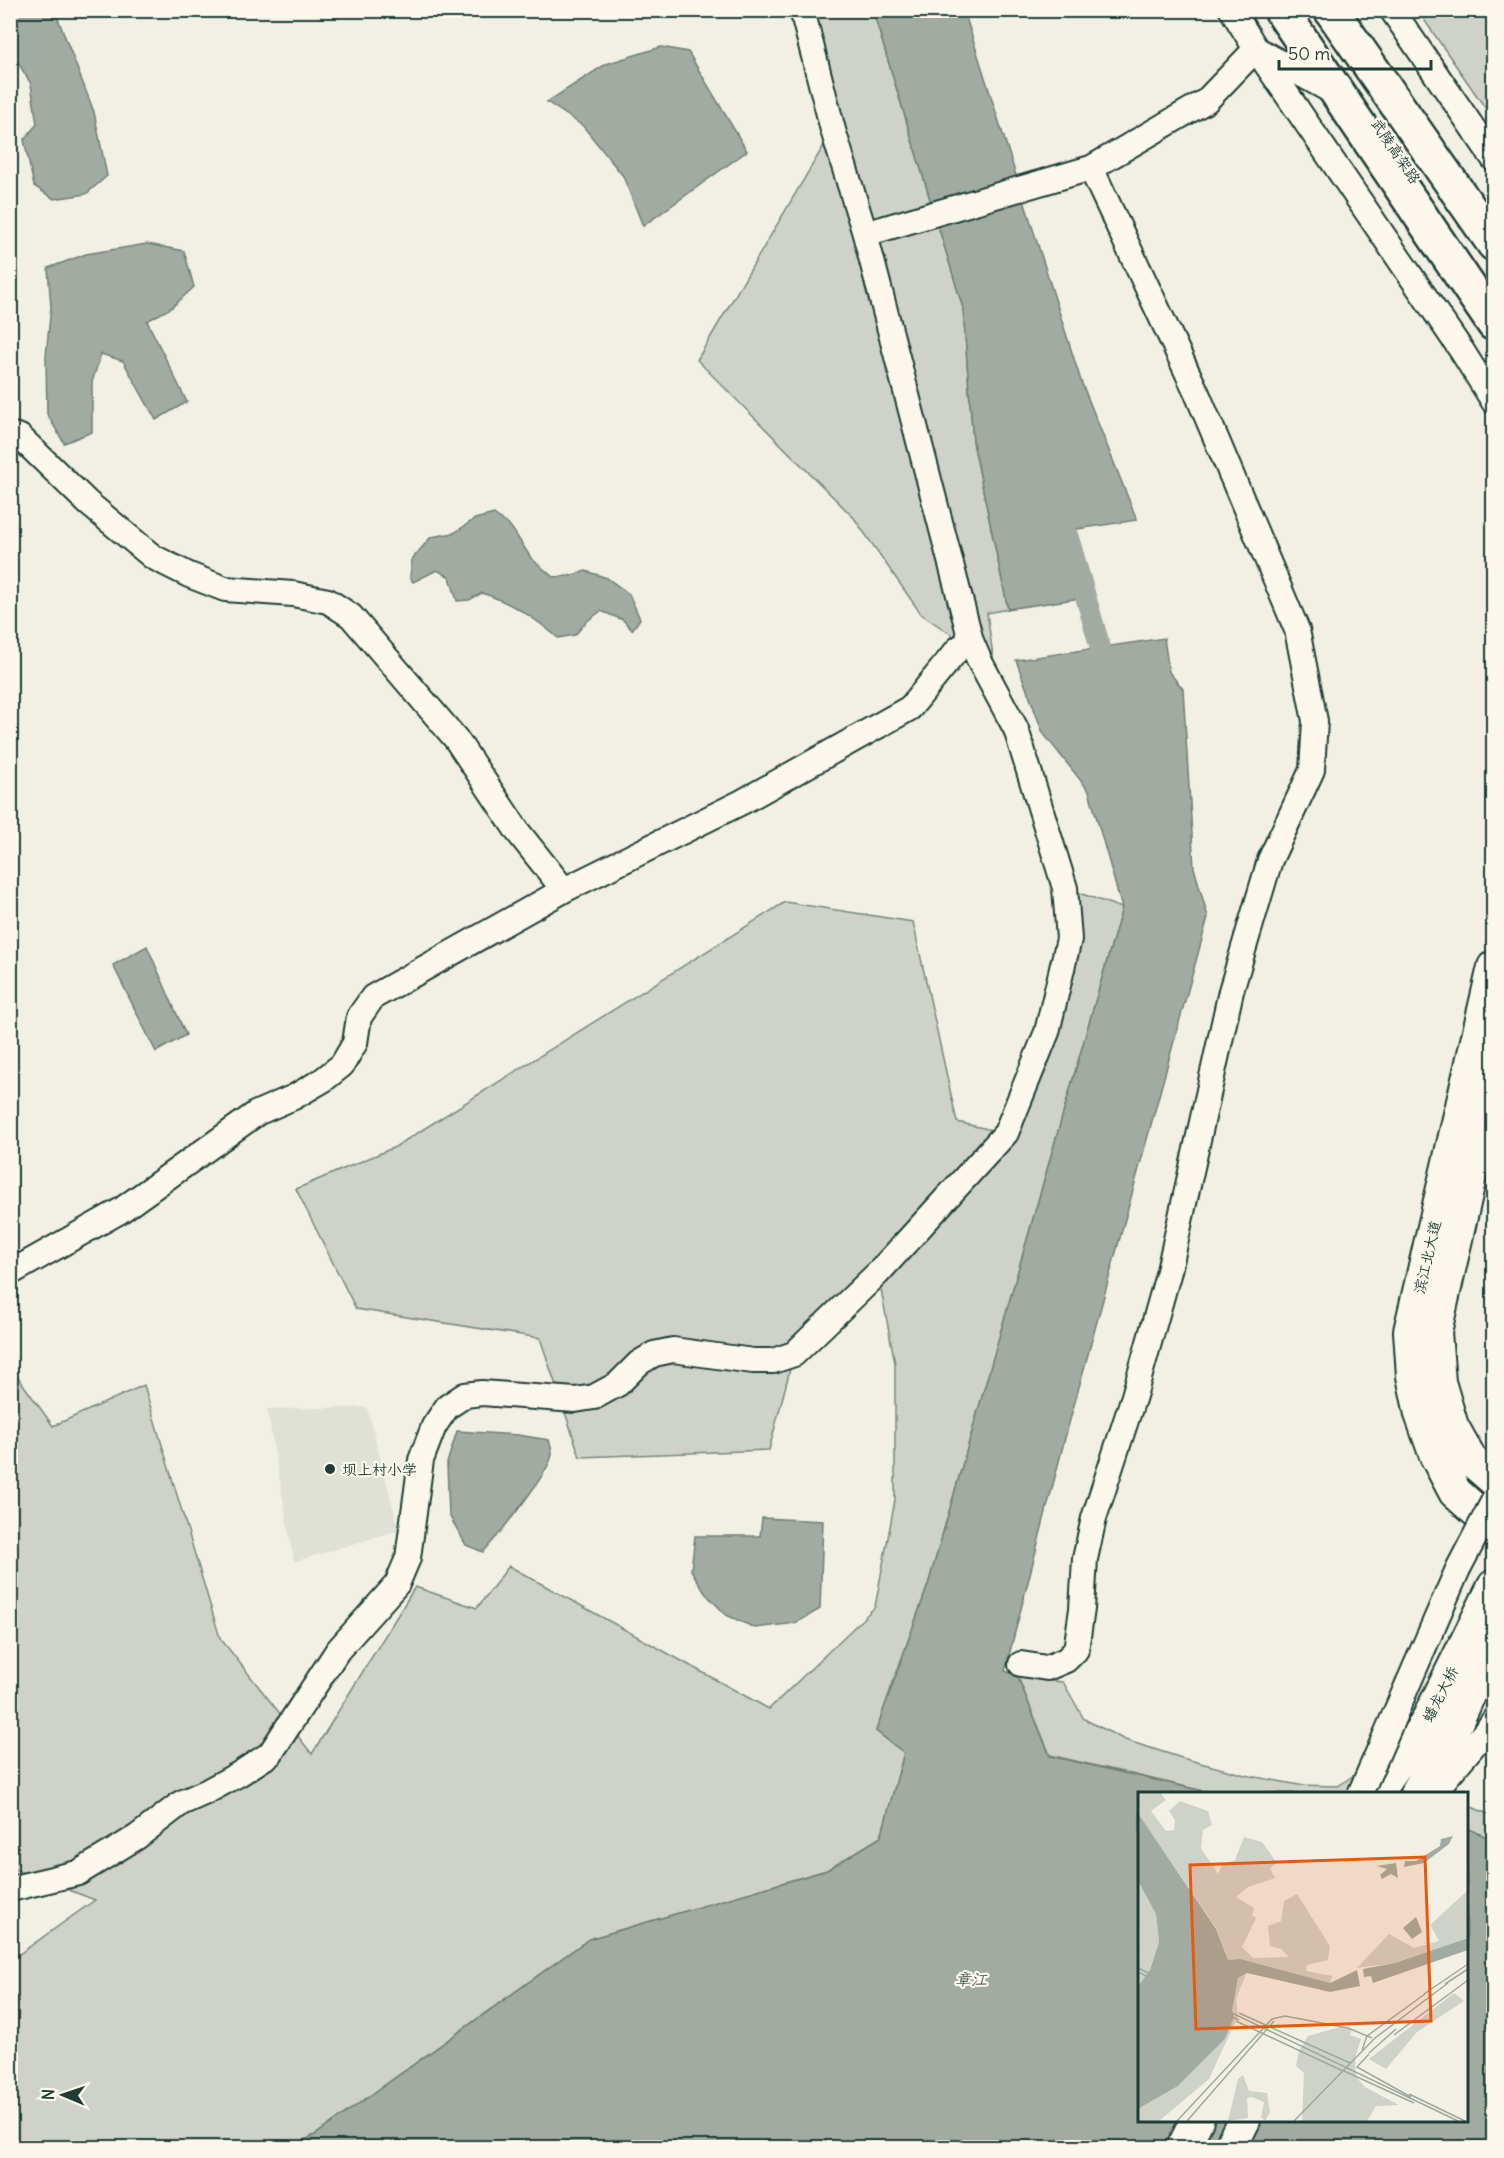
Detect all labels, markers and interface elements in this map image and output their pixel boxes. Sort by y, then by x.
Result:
scale bar [1279,33,1430,71]
text: 50 m [1288,42,1330,65]
street label: 武陵高架路 [1367,115,1425,187]
street label: 滨江北大道 [1409,1218,1445,1296]
place label: 坝上村小学 [342,1460,417,1479]
marker: 坝上村小学 [323,1462,337,1476]
street label: 蟠龙大桥 [1418,1663,1462,1725]
inset map [1138,1792,1468,2122]
water label: 章江 [955,1969,988,1989]
north arrow [33,2065,93,2125]
text: N [38,2089,58,2100]

